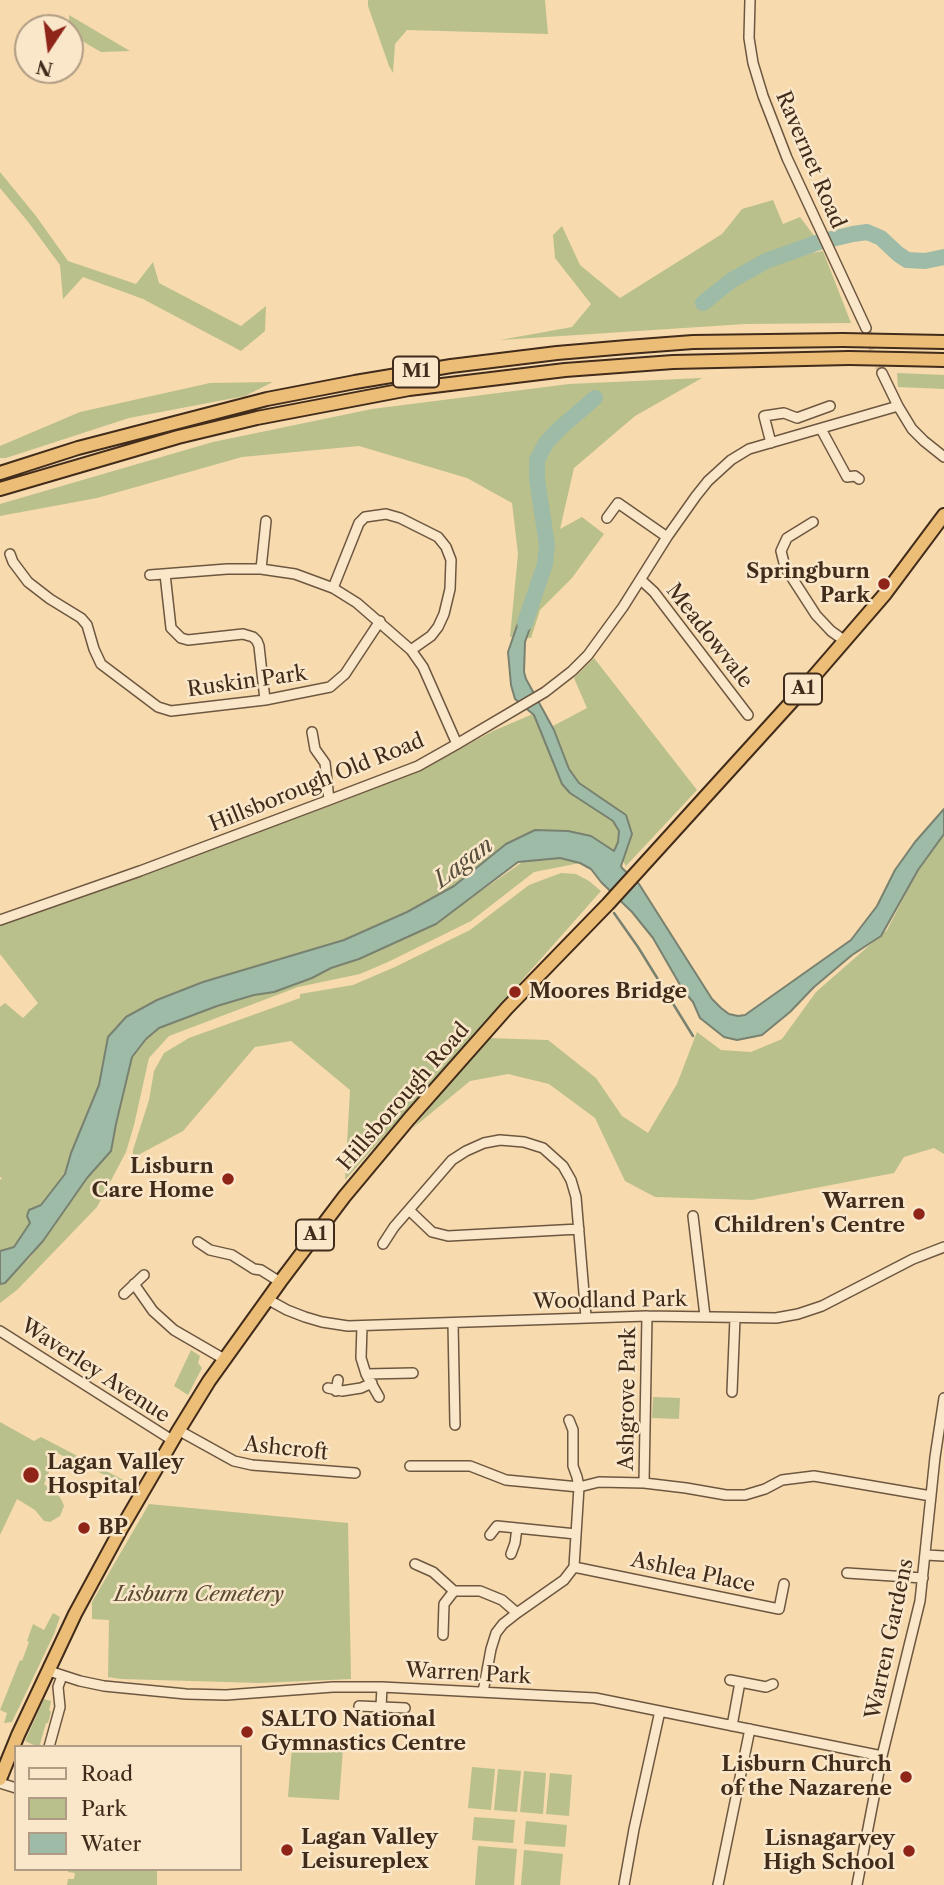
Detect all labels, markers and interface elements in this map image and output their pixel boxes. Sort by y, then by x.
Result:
north arrow [14,14,84,84]
text: N [34,55,55,81]
street label: Ravernet Road [770,87,850,233]
road number: M1 [393,356,439,388]
place label: Springburn Park [746,559,870,609]
marker: Springburn Park [876,576,892,592]
street label: Meadowvale [660,579,758,693]
street label: Ruskin Park [186,661,308,703]
road number: A1 [784,674,822,704]
street label: Hillsborough Old Road [206,728,428,838]
water label: Lagan [429,832,499,894]
place label: Moores Bridge [529,979,687,1005]
marker: Moores Bridge [507,984,523,1000]
street label: Hillsborough Road [333,1018,475,1176]
place label: Lisburn Care Home [92,1154,214,1204]
marker: Lisburn Care Home [220,1171,236,1187]
place label: Warren Children's Centre [714,1189,905,1239]
marker: Warren Children's Centre [911,1206,927,1222]
road number: A1 [296,1219,334,1250]
street label: Woodland Park [533,1287,687,1315]
street label: Waverley Avenue [16,1313,174,1429]
street label: Ashgrove Park [614,1327,642,1471]
street label: Ashcroft [243,1432,329,1466]
place label: Lagan Valley Hospital [47,1450,184,1500]
marker: Lagan Valley Hospital [21,1465,41,1485]
place label: BP [98,1515,128,1541]
marker: BP [76,1520,92,1536]
street label: Ashlea Place [629,1548,757,1598]
street label: Warren Gardens [861,1556,919,1722]
park label: Lisburn Cemetery [114,1582,284,1608]
street label: Warren Park [405,1658,531,1690]
place label: SALTO National Gymnastics Centre [261,1707,466,1757]
marker: SALTO National Gymnastics Centre [239,1724,255,1740]
legend [14,1745,242,1871]
place label: Lisburn Church of the Nazarene [721,1752,892,1802]
text: Road [81,1761,133,1786]
marker: Lisburn Church of the Nazarene [898,1769,914,1785]
text: Park [81,1796,127,1821]
place label: Lagan Valley Leisureplex [301,1825,438,1875]
place label: Lisnagarvey High School [763,1826,895,1876]
text: Water [81,1831,141,1856]
marker: Lagan Valley Leisureplex [279,1842,295,1858]
marker: Lisnagarvey High School [901,1843,917,1859]

